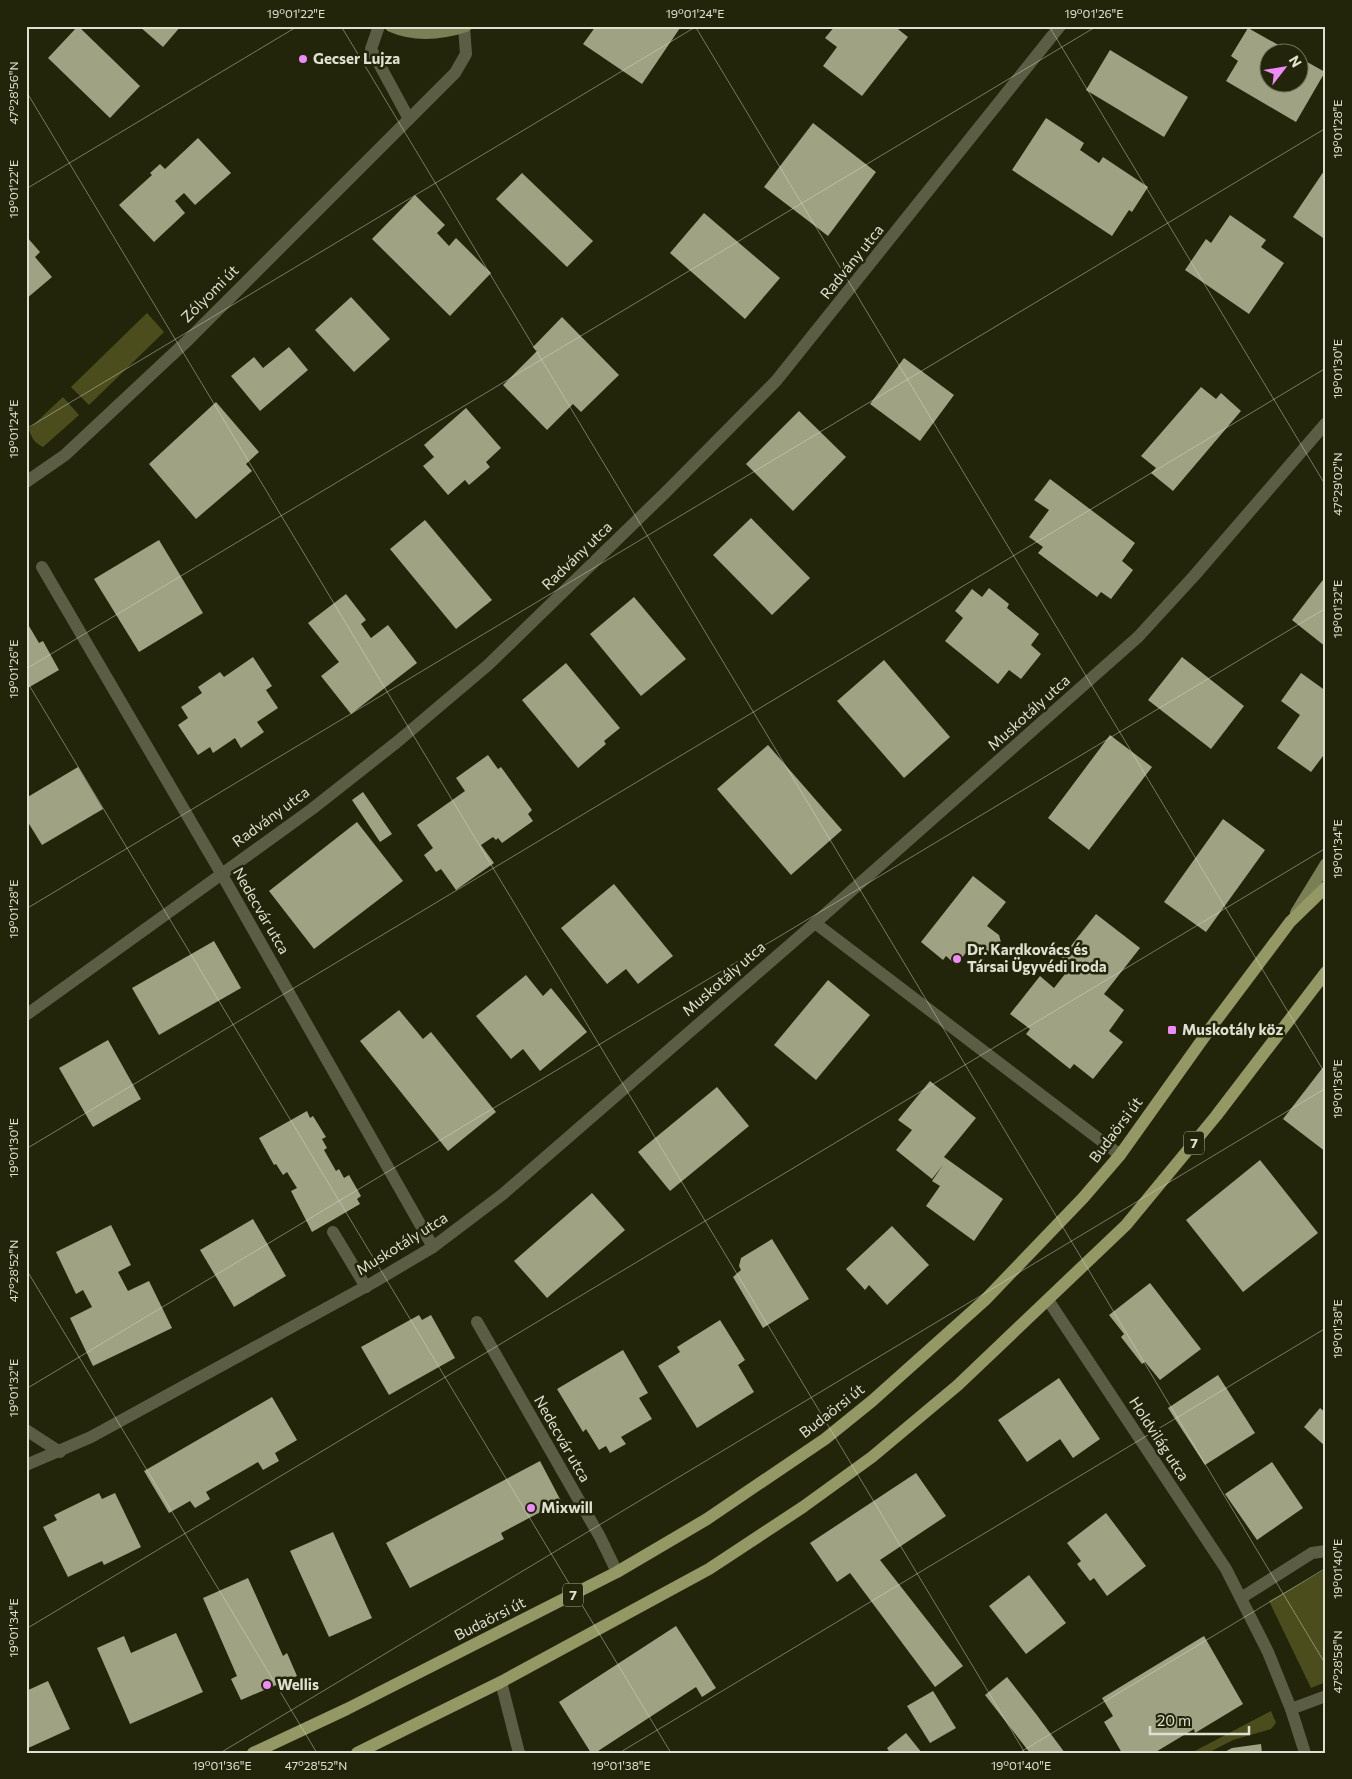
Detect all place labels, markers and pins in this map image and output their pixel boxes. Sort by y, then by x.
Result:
place label: Gecser Lujza [313,49,400,67]
marker: Gecser Lujza [297,53,309,65]
place label: Dr. Kardkovács és Társai Ügyvédi Iroda [967,940,1107,975]
marker: Dr. Kardkovács és Társai Ügyvédi Iroda [951,953,963,965]
place label: Muskotály köz [1182,1020,1284,1038]
marker: Muskotály köz [1166,1024,1178,1036]
place label: Mixwill [541,1498,593,1516]
marker: Mixwill [525,1502,537,1514]
place label: Wellis [277,1675,319,1693]
marker: Wellis [261,1679,273,1691]

